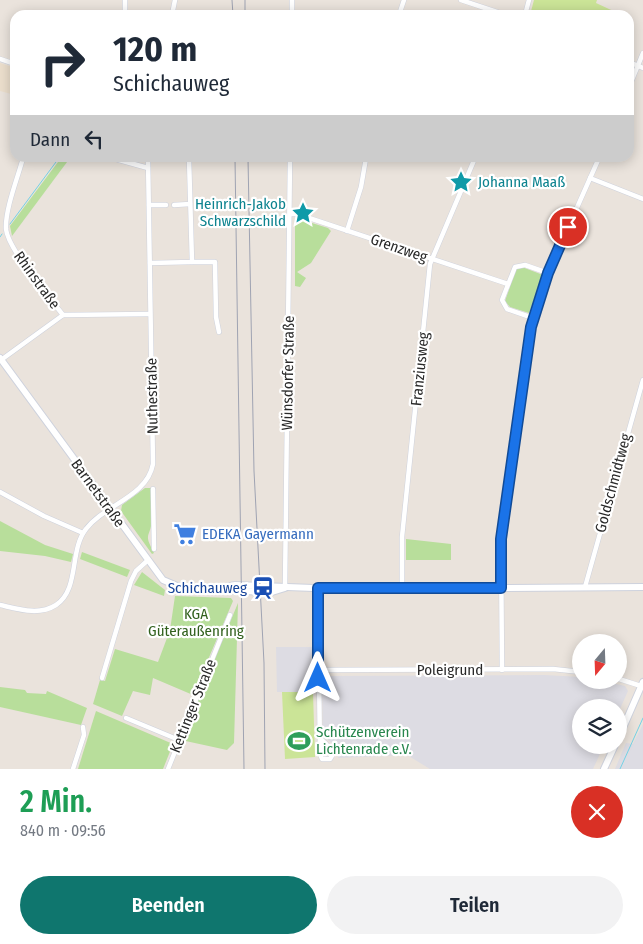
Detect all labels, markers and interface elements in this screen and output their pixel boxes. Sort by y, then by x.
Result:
text: 120 m [113,28,197,70]
icon: right [30,30,95,95]
text: Schichauweg [113,70,229,97]
icon: left [80,125,108,153]
text: Dann [30,128,70,151]
place icon: Johanna Maaß [448,169,474,195]
place label: Johanna Maaß [478,173,565,191]
place label: Heinrich-Jakob Schwarzschild [195,195,286,230]
place icon: Heinrich-Jakob Schwarzschild [290,200,316,226]
pin [547,206,589,248]
icon: arrive [554,213,582,241]
street label: Grenzweg [368,230,430,266]
street label: Rhinstraße [10,248,64,312]
street label: Wünsdorfer Straße [278,315,298,431]
street label: Franziusweg [407,331,433,407]
street label: Nuthestraße [142,358,162,434]
street label: Goldschmidtweg [591,432,635,534]
street label: Barnetstraße [67,455,129,531]
supermarket icon: EDEKA Gayermann [172,521,198,547]
place label: EDEKA Gayermann [202,525,314,543]
station icon: Schichauweg [250,575,276,601]
place label: Schichauweg [168,579,247,597]
park label: KGA Güteraußenring [148,605,244,640]
north arrow [572,634,628,689]
map controls [572,634,627,754]
position arrow [291,651,343,703]
street label: Kettinger Straße [166,656,220,756]
street label: Poleigrund [417,661,483,679]
button: layers [572,699,627,754]
place label: Schützenverein Lichtenrade e.V. [316,723,412,758]
sports icon: Schützenverein Lichtenrade e.V. [286,728,312,754]
text: 2 Min. [20,784,92,820]
button: close [571,786,623,838]
text: 840 m · 09:56 [20,821,106,840]
button: Beenden [20,876,317,934]
button: Teilen [327,876,623,934]

